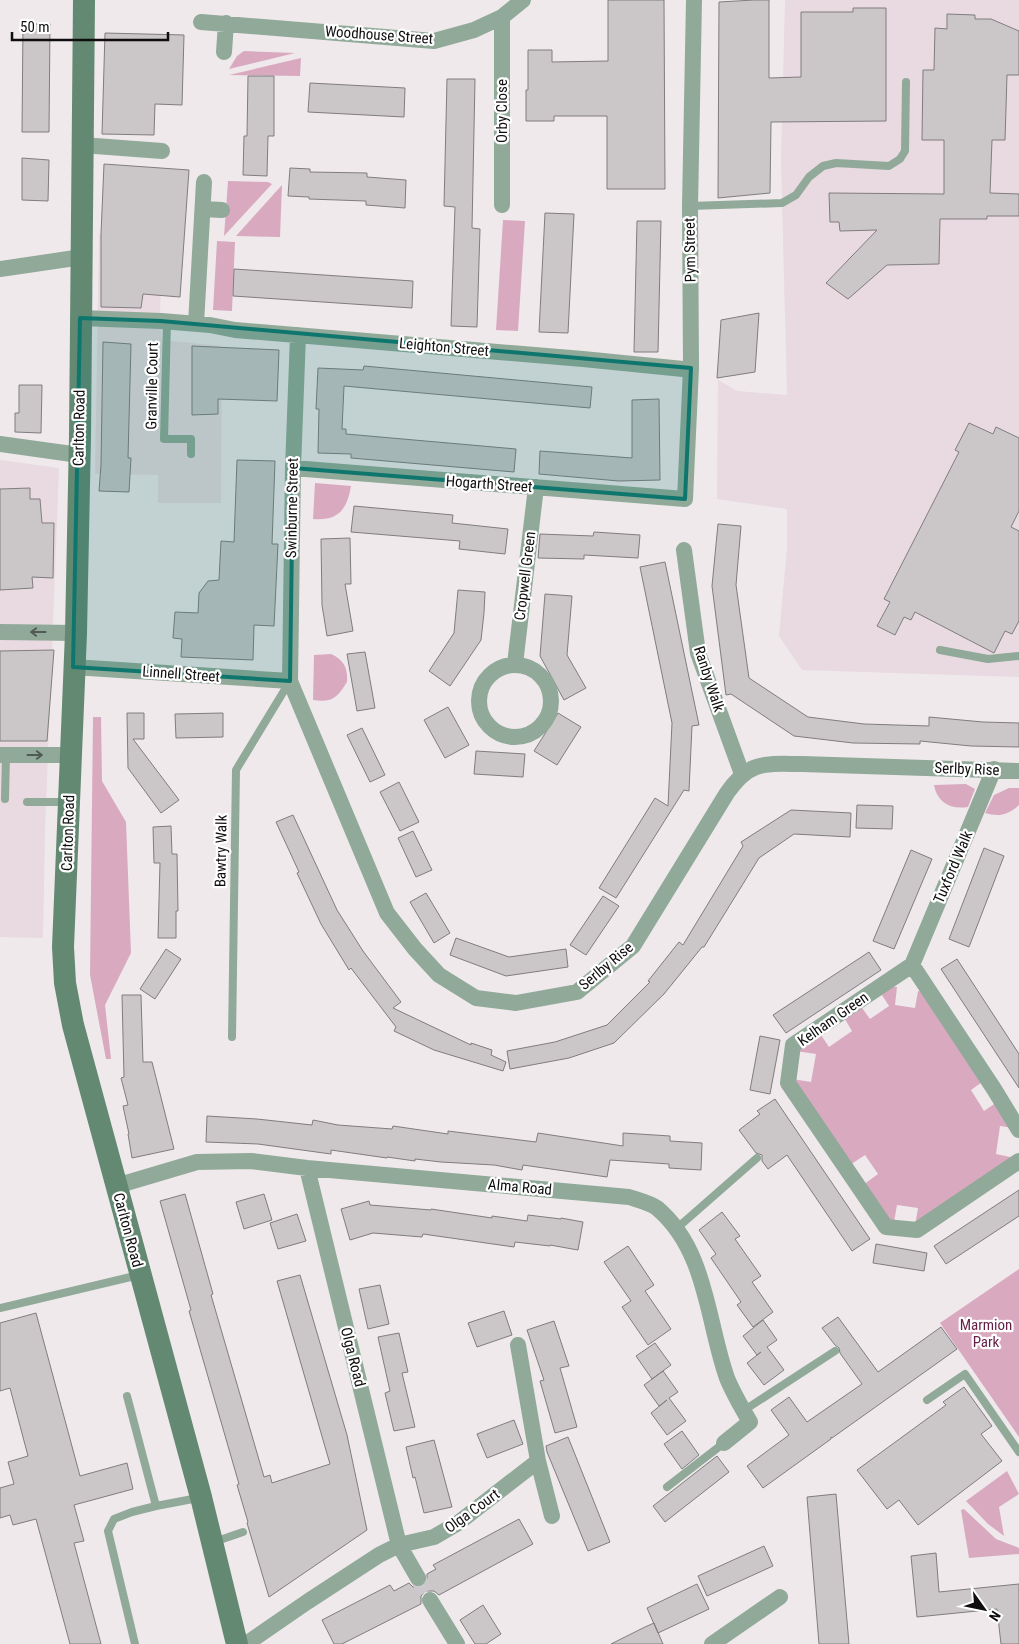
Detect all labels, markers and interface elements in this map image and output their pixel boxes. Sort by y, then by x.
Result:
scale bar [12,10,169,42]
text: 50 m [20,18,50,36]
street label: Woodhouse Street [324,22,434,48]
street label: Orby Close [493,79,511,143]
street label: Pym Street [680,218,700,282]
street label: Leighton Street [398,334,490,360]
street label: Granville Court [142,342,162,430]
street label: Carlton Road [69,390,89,466]
street label: Swinburne Street [282,458,302,558]
street label: Hogarth Street [445,472,533,496]
street label: Cropwell Green [511,530,539,622]
one-way arrow [30,627,46,637]
street label: Ranby Walk [690,644,728,714]
street label: Linnell Street [142,662,220,686]
one-way arrow [26,750,43,760]
street label: Serlby Rise [934,759,1000,779]
street label: Carlton Road [58,795,78,871]
street label: Bawtry Walk [211,814,231,887]
street label: Tuxford Walk [930,828,976,906]
street label: Serlby Rise [575,938,637,994]
street label: Kelham Green [794,988,872,1050]
street label: Alma Road [487,1175,553,1199]
street label: Carlton Road [109,1191,147,1269]
park label: Marmion Park [960,1316,1012,1351]
street label: Olga Road [337,1325,369,1389]
street label: Olga Court [441,1485,503,1537]
north arrow [959,1584,1009,1634]
text: N [986,1608,1004,1624]

